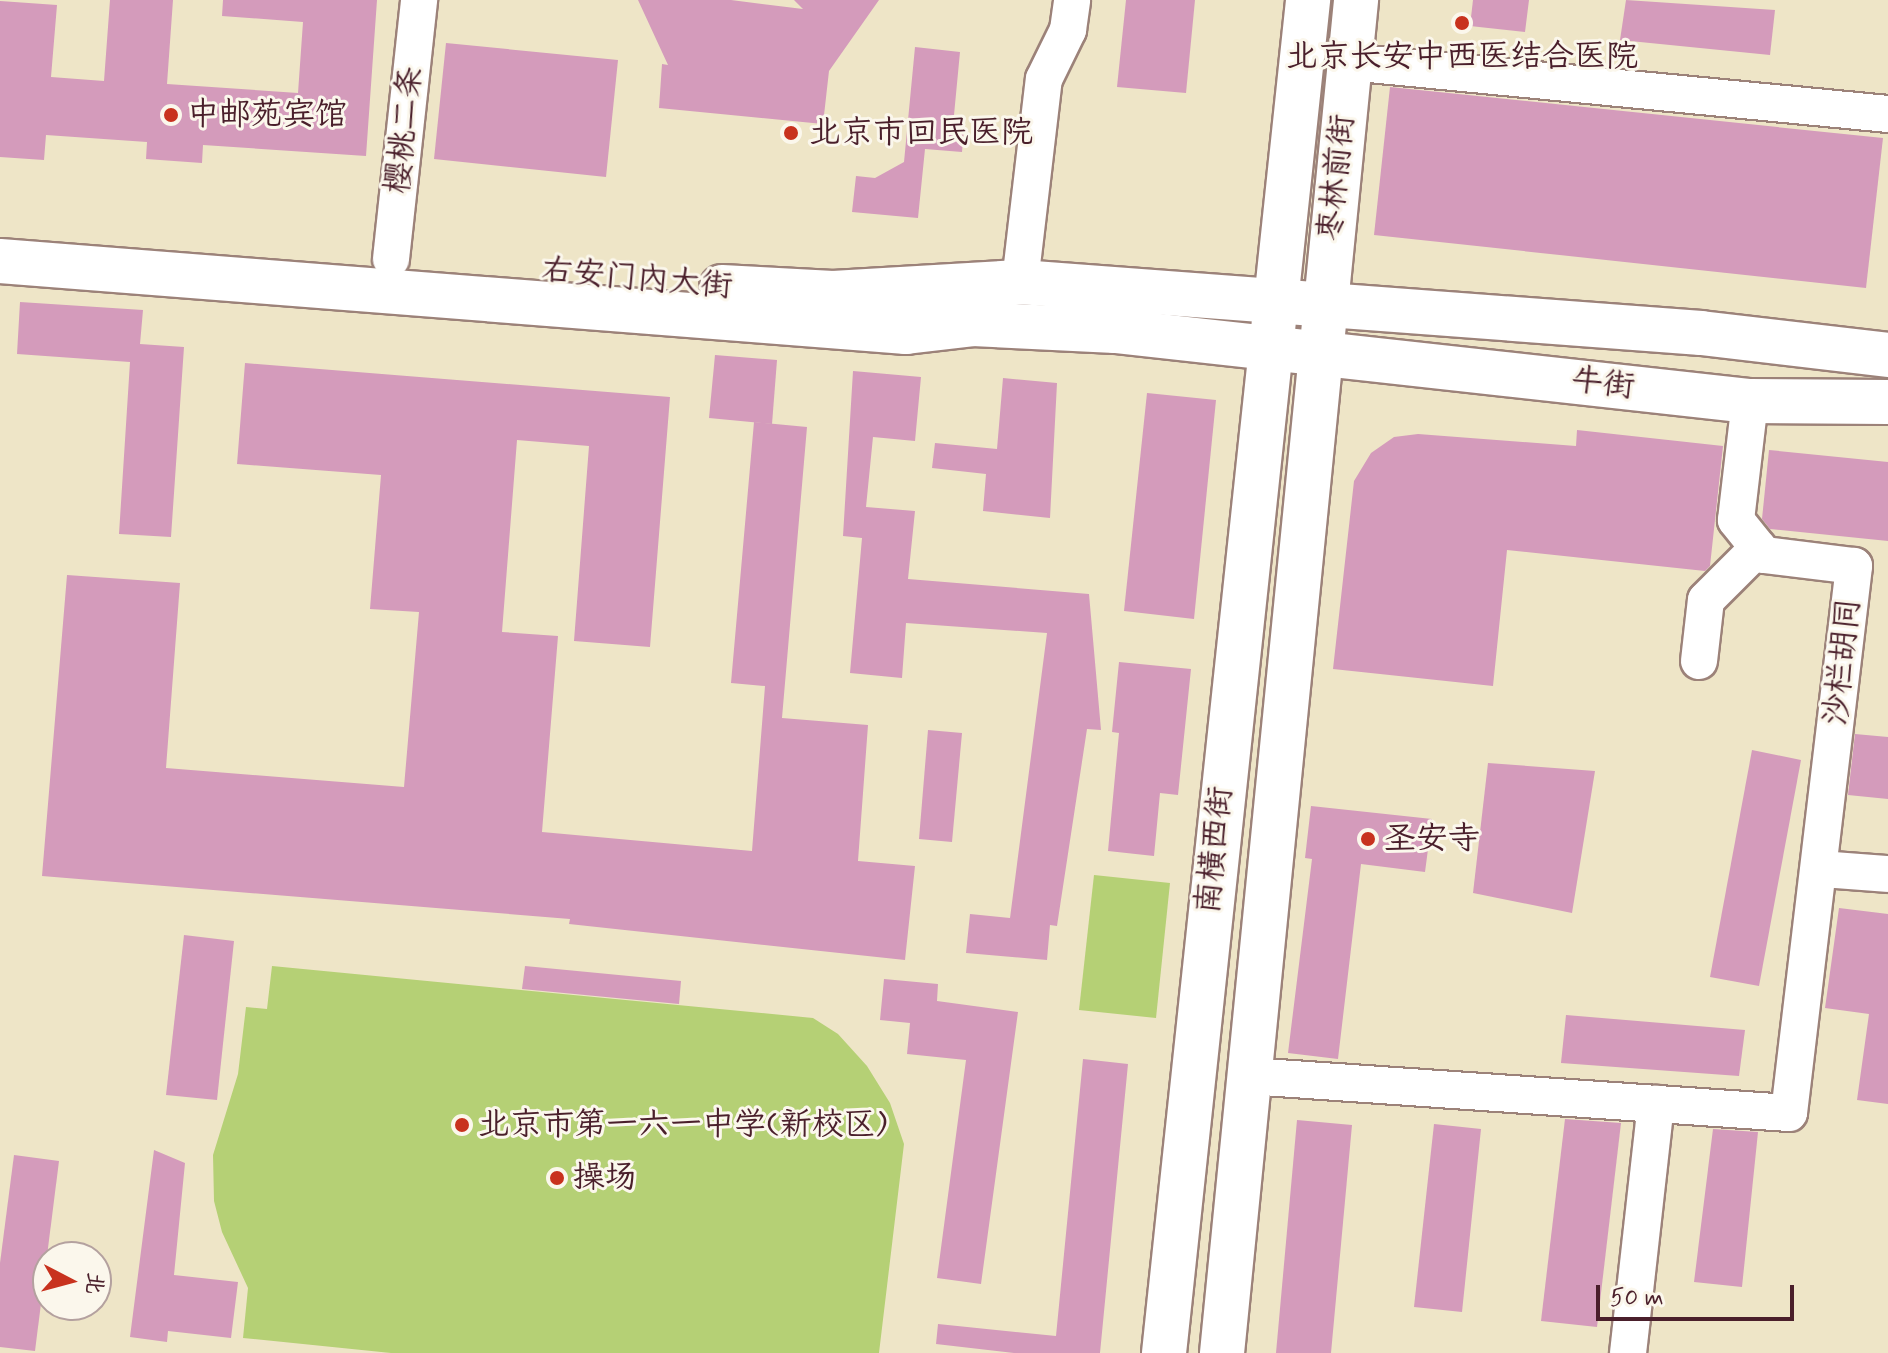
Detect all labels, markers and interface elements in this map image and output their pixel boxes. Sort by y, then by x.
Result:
marker: 北京长安中西医结合医院 [1451,12,1473,34]
place label: 北京长安中西医结合医院 [1286,38,1638,76]
street label: 樱桃二条 [379,64,431,196]
place label: 中邮苑宾馆 [187,96,347,134]
marker: 中邮苑宾馆 [162,106,180,124]
street label: 枣林前街 [1311,112,1363,244]
place label: 北京市回民医院 [809,114,1033,152]
marker: 北京市回民医院 [780,122,802,144]
street label: 右安门内大街 [540,252,734,306]
street label: 牛街 [1569,361,1637,407]
street label: 沙栏胡同 [1817,596,1869,728]
street label: 南横西街 [1189,784,1241,916]
place label: 圣安寺 [1384,820,1480,858]
marker: 圣安寺 [1359,830,1377,848]
place label: 北京市第一六一中学(新校区) [478,1106,887,1144]
marker: 北京市第一六一中学(新校区) [453,1116,471,1134]
place label: 操场 [573,1159,637,1197]
marker: 操场 [548,1169,566,1187]
north arrow [32,1241,112,1321]
scale bar [1600,1269,1798,1319]
text: 北 [79,1271,109,1296]
text: 50 m [1610,1283,1664,1314]

